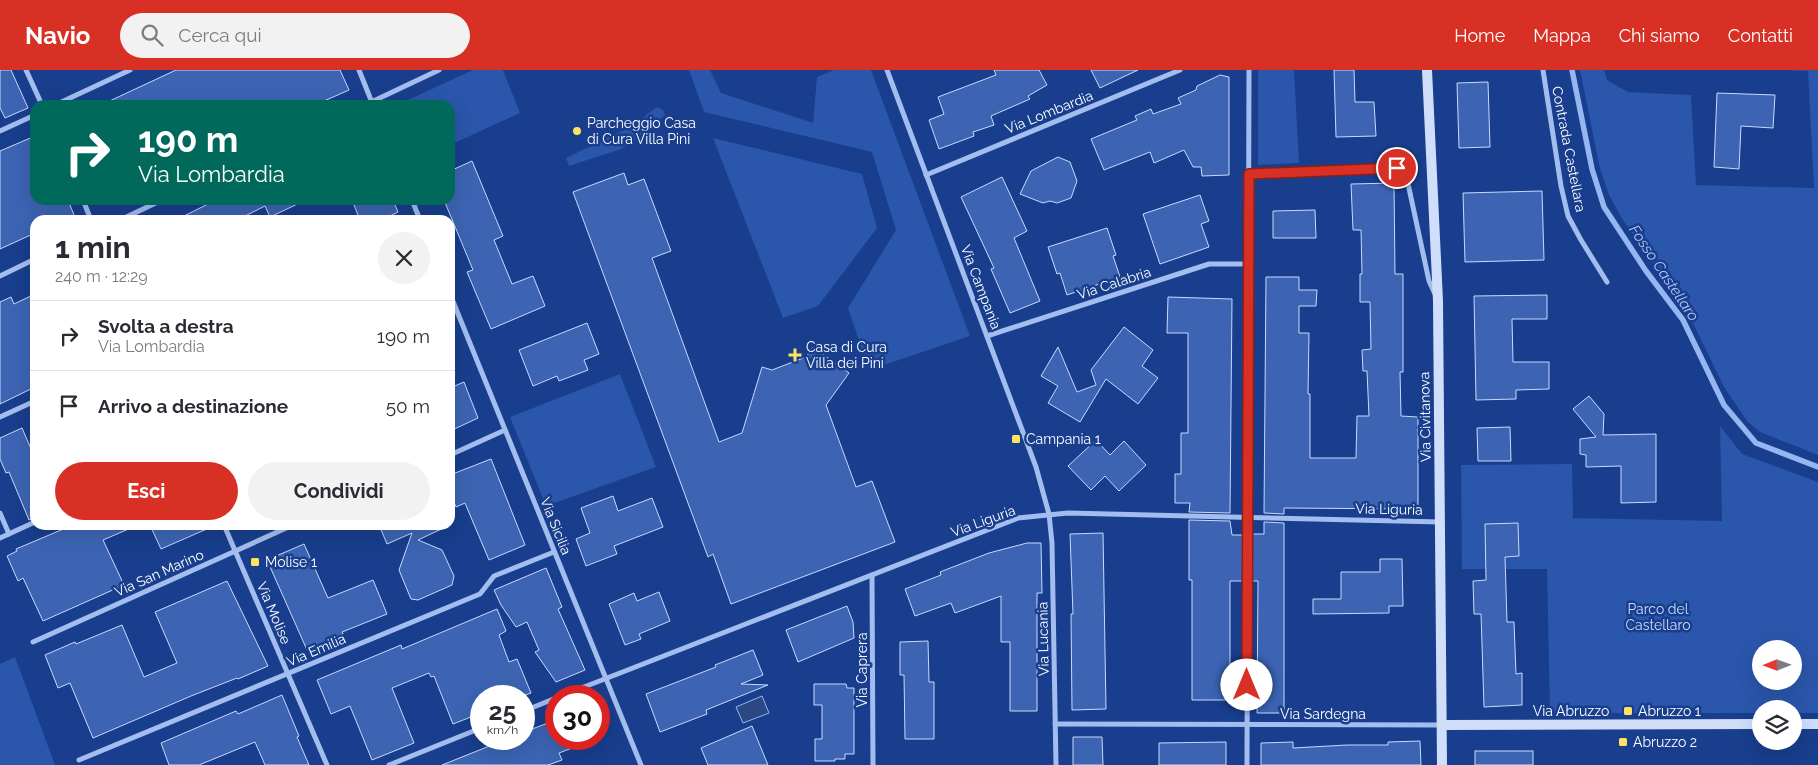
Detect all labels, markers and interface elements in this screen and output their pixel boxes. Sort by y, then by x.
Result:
search box [120,13,470,58]
text: Navio [25,21,90,50]
icon: search [138,21,166,49]
text: Cerca qui [178,24,262,46]
text: Home [1454,25,1505,46]
text: Mappa [1533,25,1591,46]
text: Chi siamo [1619,25,1700,46]
text: Contatti [1728,25,1793,46]
street label: Contrada Castellara [1549,85,1589,213]
street label: Via Lombardia [1003,87,1095,137]
place label: Parcheggio Casa di Cura Villa Pini [587,115,696,147]
text: 190 m [138,119,238,160]
icon: right [55,120,120,185]
marker: Parcheggio Casa di Cura Villa Pini [571,125,583,137]
pin [1376,147,1418,189]
icon: arrive [1383,154,1411,182]
text: Via Lombardia [138,161,285,187]
water label: Fosso Castellaro [1625,222,1703,324]
text: 1 min [55,230,131,265]
button: close [378,232,430,284]
street label: Via Campania [958,243,1004,331]
street label: Via Calabria [1075,264,1153,302]
text: 240 m · 12:29 [55,267,148,286]
text: Svolta a destra [98,315,234,337]
icon: right [55,322,83,350]
text: 190 m [377,325,430,347]
text: Via Lombardia [98,337,205,356]
place label: Casa di Cura Villa dei Pini [806,339,887,371]
marker: Casa di Cura Villa dei Pini [788,348,802,362]
street label: Via Civitanova [1416,372,1434,462]
icon: arrive [55,392,83,420]
text: Arrivo a destinazione [98,395,288,417]
text: 50 m [386,395,430,417]
place label: Campania 1 [1026,431,1101,447]
marker: Campania 1 [1010,433,1022,445]
button: Esci [55,462,238,520]
button: Condividi [248,462,430,520]
street label: Via Sicilia [537,495,575,557]
street label: Via Liguria [1355,500,1423,518]
street label: Via Liguria [949,502,1017,540]
street label: Via San Marino [112,546,206,600]
place label: Molise 1 [265,554,317,570]
marker: Molise 1 [249,556,261,568]
street label: Via Molise [254,579,294,647]
park label: Parco del Castellaro [1625,601,1691,633]
street label: Via Lucania [1034,602,1052,676]
street label: Via Emilia [284,630,348,670]
street label: Via Caprera [854,632,870,708]
north arrow [1752,640,1802,690]
map controls [1752,640,1802,750]
position arrow [1220,658,1272,710]
speed limit sign: 30 [545,685,610,750]
text: 25 [489,696,516,726]
button: layers [1752,700,1802,750]
street label: Via Abruzzo [1533,703,1609,719]
place label: Abruzzo 1 [1638,703,1701,719]
marker: Abruzzo 1 [1622,705,1634,717]
street label: Via Sardegna [1280,706,1366,722]
text: km/h [487,723,518,737]
place label: Abruzzo 2 [1633,734,1697,750]
marker: Abruzzo 2 [1617,736,1629,748]

